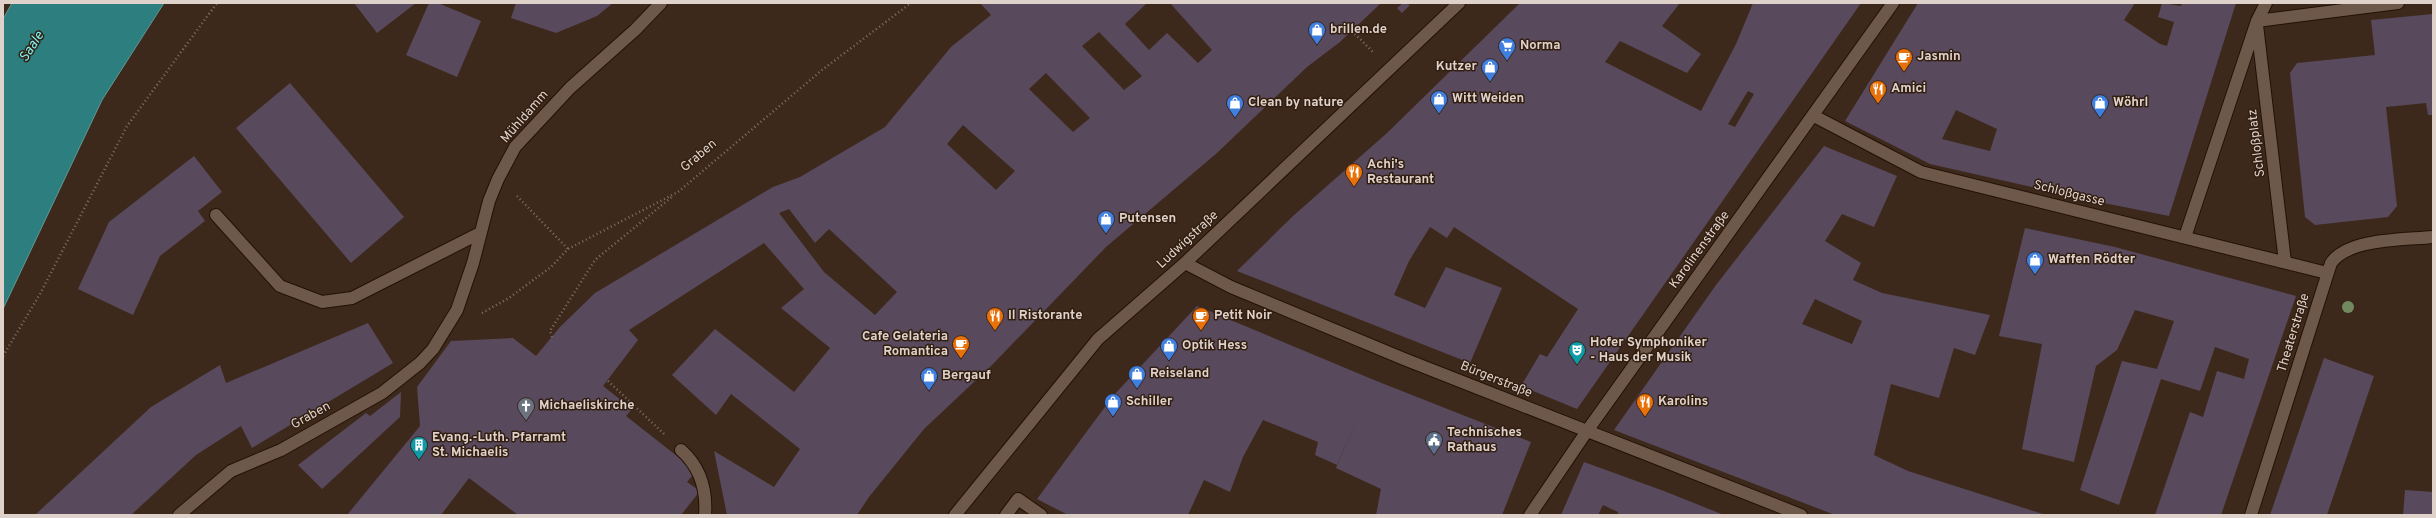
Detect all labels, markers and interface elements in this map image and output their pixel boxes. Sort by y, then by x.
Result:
shop icon: brillen.de [1307,20,1327,45]
place label: brillen.de [1330,22,1387,38]
water label: Saale [16,28,49,66]
supermarket icon: Norma [1497,36,1517,61]
place label: Norma [1520,38,1560,54]
cafe icon: Jasmin [1894,47,1914,72]
place label: Jasmin [1917,49,1961,65]
shop icon: Kutzer [1480,57,1500,82]
place label: Kutzer [1436,59,1478,75]
restaurant icon: Amici [1868,79,1888,104]
place label: Amici [1891,81,1926,97]
street label: Mühldamm [498,87,552,147]
shop icon: Witt Weiden [1429,89,1449,114]
place label: Witt Weiden [1452,91,1524,107]
shop icon: Clean by nature [1225,93,1245,118]
shop icon: Wöhrl [2090,93,2110,118]
place label: Clean by nature [1248,95,1344,111]
place label: Wöhrl [2113,95,2148,111]
street label: Schloßplatz [2245,108,2269,178]
street label: Graben [678,136,720,176]
place label: Achi's Restaurant [1367,157,1434,188]
restaurant icon: Achi's Restaurant [1344,162,1364,187]
street label: Schloßgasse [2032,177,2106,211]
street label: Ludwigstraße [1154,208,1222,272]
street label: Karolinenstraße [1666,208,1734,292]
shop icon: Putensen [1096,209,1116,234]
place label: Putensen [1119,211,1176,227]
shop icon: Waffen Rödter [2025,250,2045,275]
place label: Waffen Rödter [2048,252,2136,268]
street label: Theaterstraße [2274,292,2314,374]
restaurant icon: Il Ristorante [985,306,1005,331]
cafe icon: Petit Noir [1191,306,1211,331]
place label: Il Ristorante [1008,308,1082,324]
place label: Petit Noir [1214,308,1273,324]
place label: Cafe Gelateria Romantica [862,329,948,360]
cafe icon: Cafe Gelateria Romantica [951,334,971,359]
place label: Hofer Symphoniker - Haus der Musik [1590,335,1707,366]
shop icon: Optik Hess [1159,336,1179,361]
place label: Optik Hess [1182,338,1247,354]
theatre icon: Hofer Symphoniker - Haus der Musik [1567,340,1587,365]
street label: Bürgerstraße [1458,358,1534,402]
shop icon: Reiseland [1127,364,1147,389]
shop icon: Bergauf [919,366,939,391]
place label: Reiseland [1150,366,1209,382]
place label: Bergauf [942,368,991,384]
shop icon: Schiller [1103,392,1123,417]
restaurant icon: Karolins [1635,392,1655,417]
place label: Schiller [1126,394,1173,410]
place label: Karolins [1658,394,1708,410]
church icon: Michaeliskirche [516,396,536,421]
place label: Michaeliskirche [539,398,634,414]
street label: Graben [289,399,333,433]
place label: Technisches Rathaus [1447,425,1522,456]
place label: Evang.-Luth. Pfarramt St. Michaelis [432,430,566,461]
public building icon: Technisches Rathaus [1424,430,1444,455]
building icon: Evang.-Luth. Pfarramt St. Michaelis [409,435,429,460]

